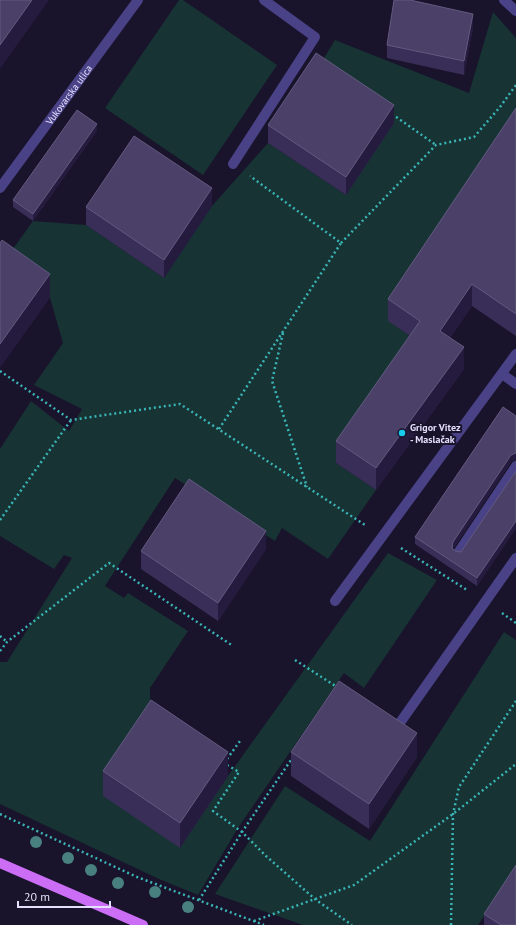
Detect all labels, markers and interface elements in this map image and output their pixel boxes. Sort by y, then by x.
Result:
street label: Vukovarska ulica [42,62,95,128]
place label: Grigor Vitez - Maslačak [410,421,461,446]
marker: Grigor Vitez - Maslačak [397,428,407,438]
scale bar [18,883,110,909]
text: 20 m [24,889,50,904]

